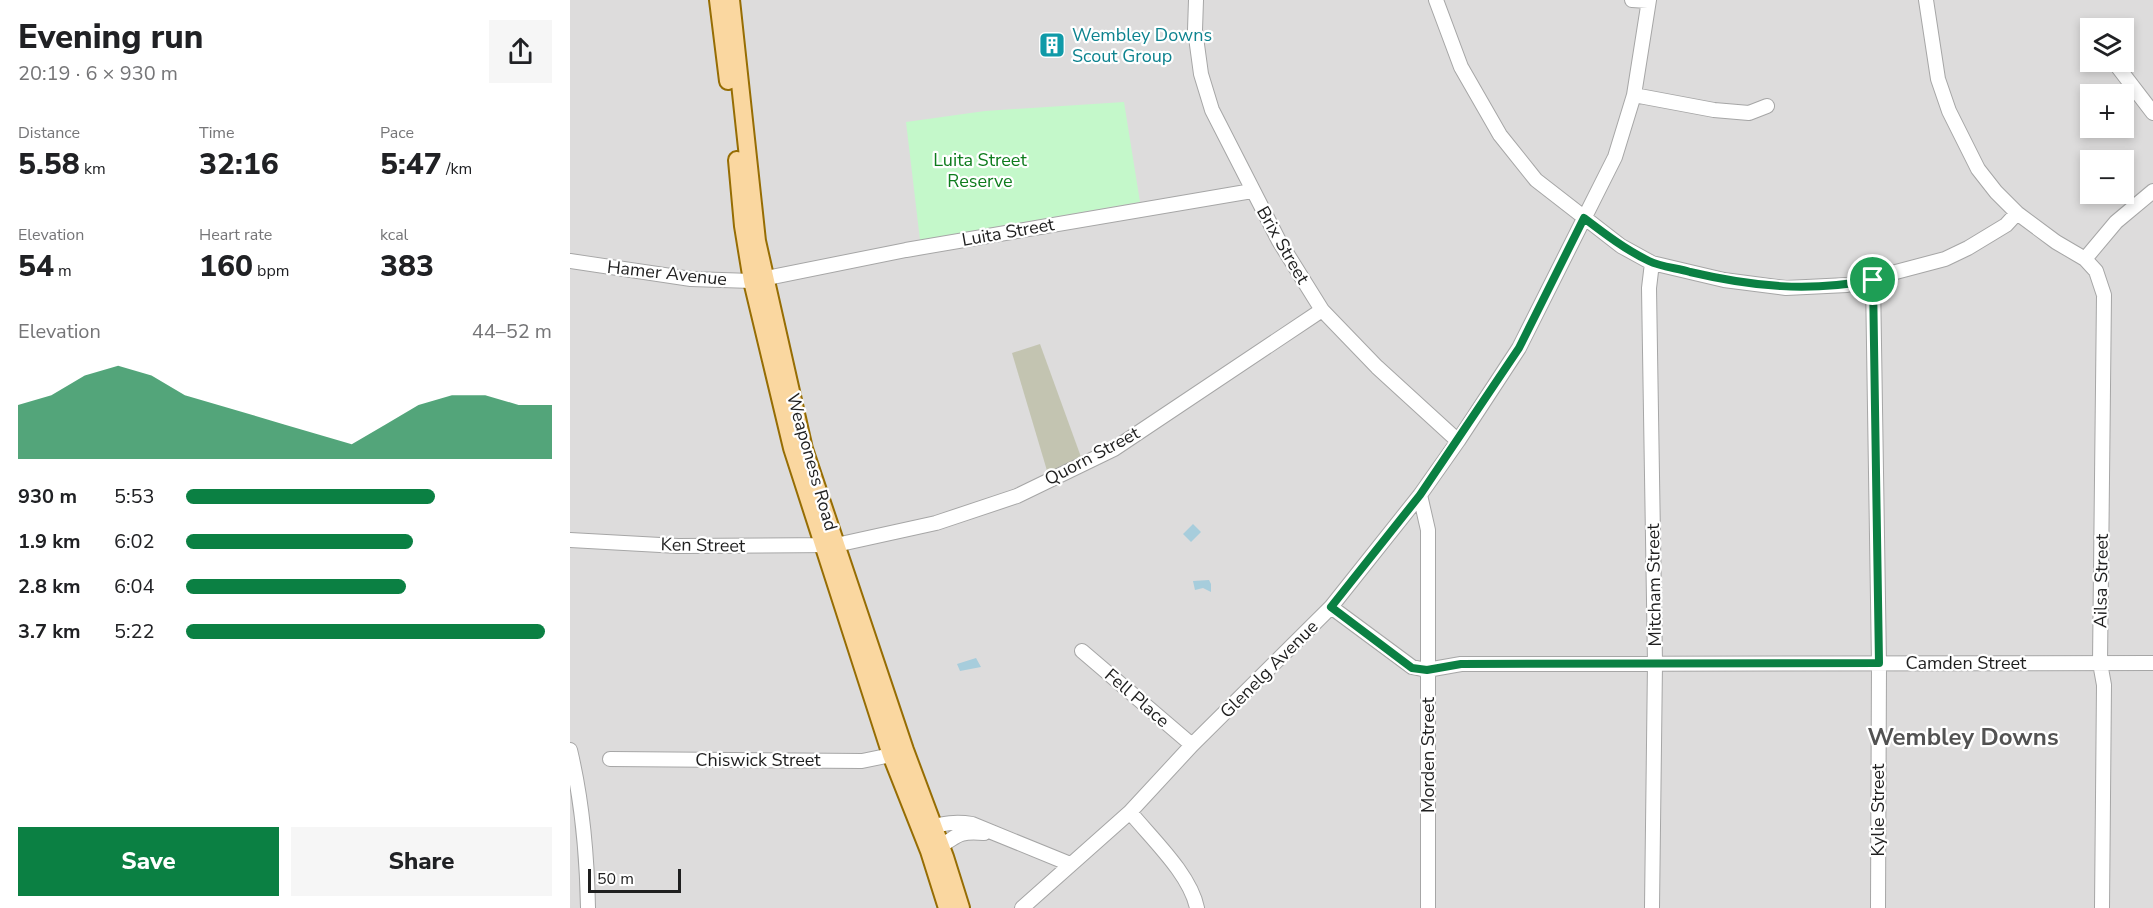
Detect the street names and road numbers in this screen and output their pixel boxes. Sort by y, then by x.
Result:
street label: Brix Street [1251,202,1315,289]
street label: Luita Street [960,212,1057,252]
street label: Hamer Avenue [606,255,728,291]
street label: Weaponess Road [781,390,843,534]
street label: Quorn Street [1040,421,1144,491]
street label: Mitcham Street [1641,523,1667,647]
street label: Ken Street [661,532,746,558]
street label: Ailsa Street [2088,533,2114,628]
street label: Glenelg Avenue [1215,615,1323,723]
street label: Camden Street [1906,651,2027,675]
street label: Fell Place [1100,663,1174,733]
street label: Morden Street [1416,696,1440,813]
street label: Chiswick Street [695,748,821,772]
street label: Kylie Street [1866,763,1890,856]

